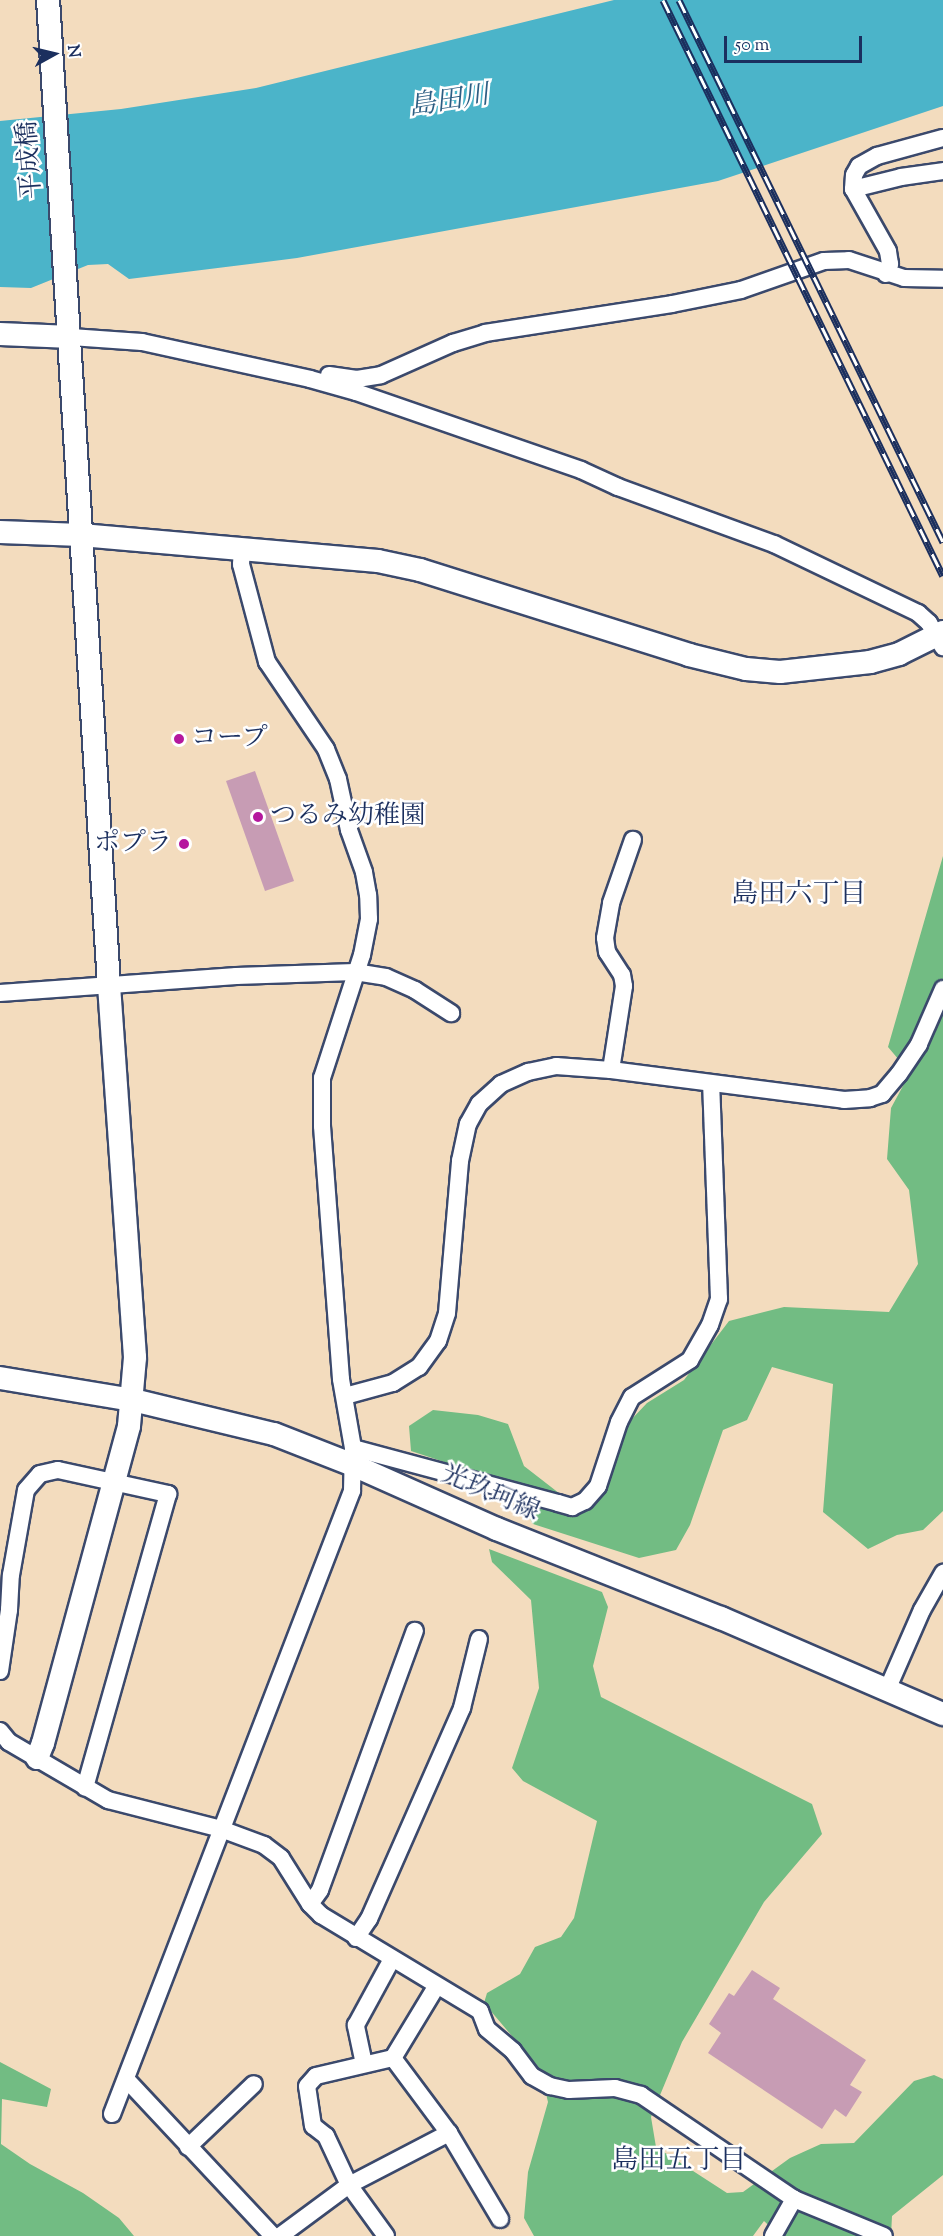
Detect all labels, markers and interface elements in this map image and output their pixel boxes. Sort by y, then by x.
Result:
north arrow [24,24,84,84]
scale bar [727,24,865,62]
text: 50 m [735,33,769,59]
text: N [60,43,85,59]
water label: 島田川 [406,80,492,124]
street label: 平成橋 [13,120,49,200]
place label: コープ [191,723,269,755]
marker: コープ [172,732,186,746]
place label: つるみ幼稚園 [270,801,426,833]
marker: つるみ幼稚園 [251,810,265,824]
place label: ポプラ [94,828,172,860]
marker: ポプラ [177,837,191,851]
district label: 島田六丁目 [732,880,866,912]
street label: 光玖珂線 [436,1459,544,1529]
district label: 島田五丁目 [612,2146,746,2178]

